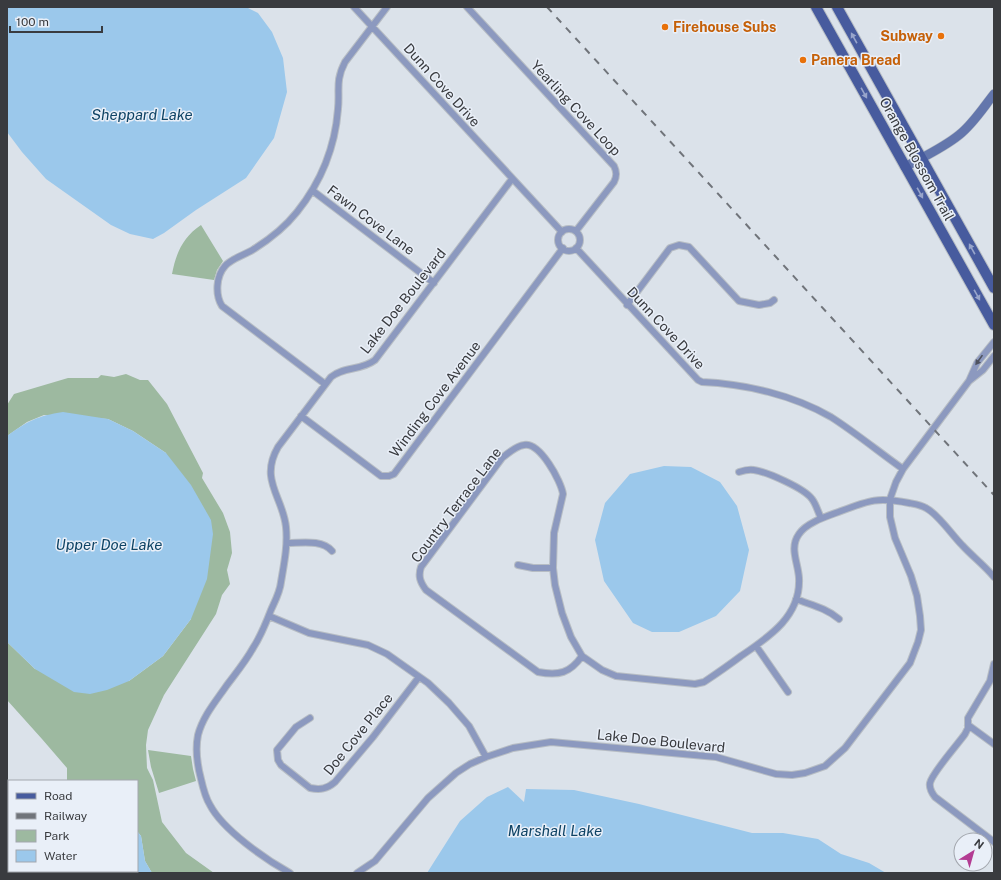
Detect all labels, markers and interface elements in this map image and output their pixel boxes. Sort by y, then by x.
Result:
scale bar [10,8,102,34]
text: 100 m [16,15,49,29]
place label: Firehouse Subs [673,19,776,35]
marker: Firehouse Subs [660,22,670,32]
place label: Subway [880,28,933,44]
marker: Subway [936,31,946,41]
one-way arrow [851,32,858,44]
street label: Dunn Cove Drive [400,40,484,130]
place label: Panera Bread [811,52,901,68]
marker: Panera Bread [798,55,808,65]
street label: Yearling Cove Loop [528,57,624,159]
one-way arrow [860,87,867,98]
street label: Orange Blossom Trail [876,95,958,223]
water label: Sheppard Lake [91,106,193,123]
street label: Fawn Cove Lane [324,182,418,258]
one-way arrow [916,187,923,199]
one-way arrow [969,243,976,255]
street label: Lake Doe Boulevard [357,245,449,357]
street label: Dunn Cove Drive [624,284,708,372]
one-way arrow [974,289,980,301]
street label: Winding Cove Avenue [386,338,484,460]
one-way arrow [975,355,983,365]
street label: Country Terrace Lane [408,444,504,566]
water label: Upper Doe Lake [56,536,162,553]
street label: Doe Cove Place [320,690,396,778]
street label: Lake Doe Boulevard [596,726,726,756]
legend [8,780,138,872]
text: Road [44,789,72,803]
text: Railway [44,809,88,823]
water label: Marshall Lake [508,822,602,839]
text: Park [44,829,70,843]
north arrow [953,832,993,872]
text: N [972,837,986,851]
text: Water [44,849,78,863]

